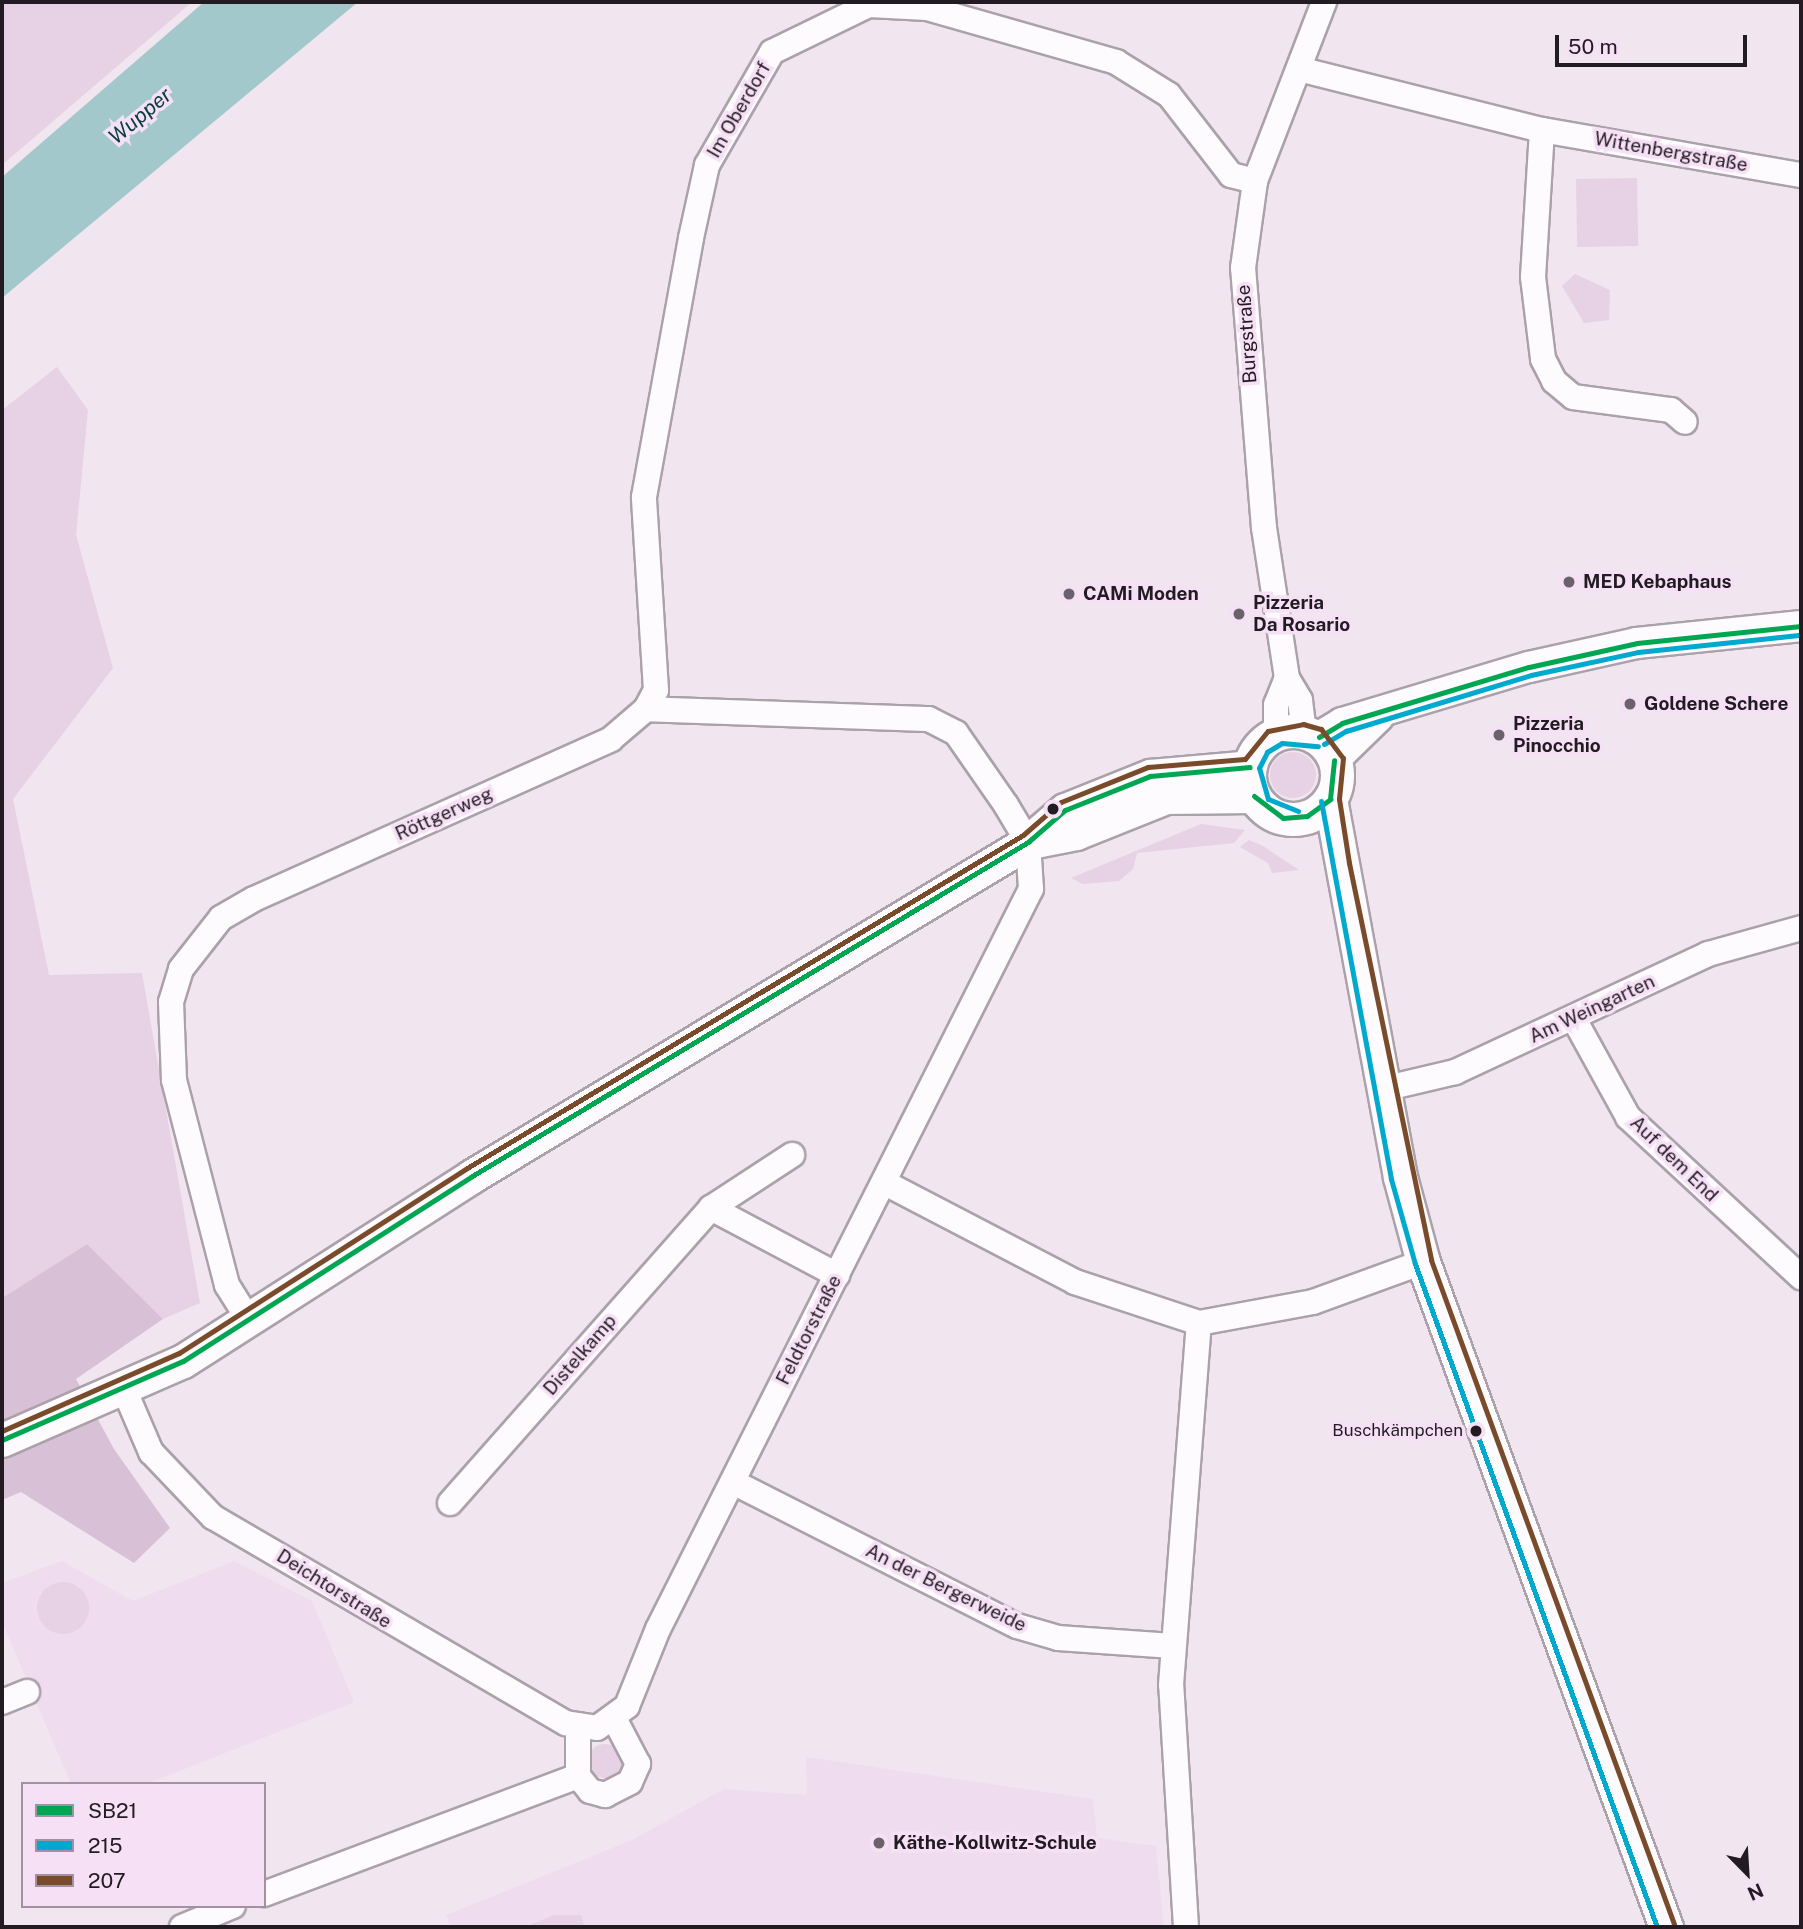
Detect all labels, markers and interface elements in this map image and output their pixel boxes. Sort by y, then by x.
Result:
scale bar [1558,21,1750,65]
text: 50 m [1568,34,1618,59]
street label: Im Oberdorf [702,58,776,162]
water label: Wupper [103,82,177,150]
street label: Wittenbergstraße [1593,127,1749,177]
street label: Burgstraße [1232,284,1262,384]
place label: MED Kebaphaus [1583,571,1732,593]
marker: MED Kebaphaus [1561,574,1577,590]
place label: CAMi Moden [1083,583,1199,605]
marker: CAMi Moden [1061,586,1077,602]
place label: Pizzeria Da Rosario [1253,592,1350,636]
marker: Pizzeria Da Rosario [1231,606,1247,622]
place label: Goldene Schere [1644,693,1788,715]
marker: Goldene Schere [1622,696,1638,712]
place label: Pizzeria Pinocchio [1513,713,1601,757]
marker: Pizzeria Pinocchio [1491,727,1507,743]
street label: Röttgerweg [392,782,496,846]
unlabelled marker [1046,802,1060,816]
street label: Am Weingarten [1525,970,1659,1048]
street label: Auf dem End [1625,1111,1723,1207]
street label: Feldtorstraße [772,1271,846,1389]
street label: Distelkamp [539,1310,621,1400]
place label: Buschkämpchen [1332,1421,1463,1441]
marker: Buschkämpchen [1469,1424,1483,1438]
street label: An der Bergerweide [862,1539,1030,1637]
street label: Deichtorstraße [272,1545,396,1633]
legend [21,1782,266,1908]
text: SB21 [88,1798,137,1823]
place label: Käthe-Kollwitz-Schule [893,1832,1097,1854]
text: 215 [88,1833,123,1858]
marker: Käthe-Kollwitz-Schule [871,1835,887,1851]
north arrow [1712,1838,1782,1908]
text: 207 [88,1868,126,1893]
text: N [1744,1879,1767,1905]

